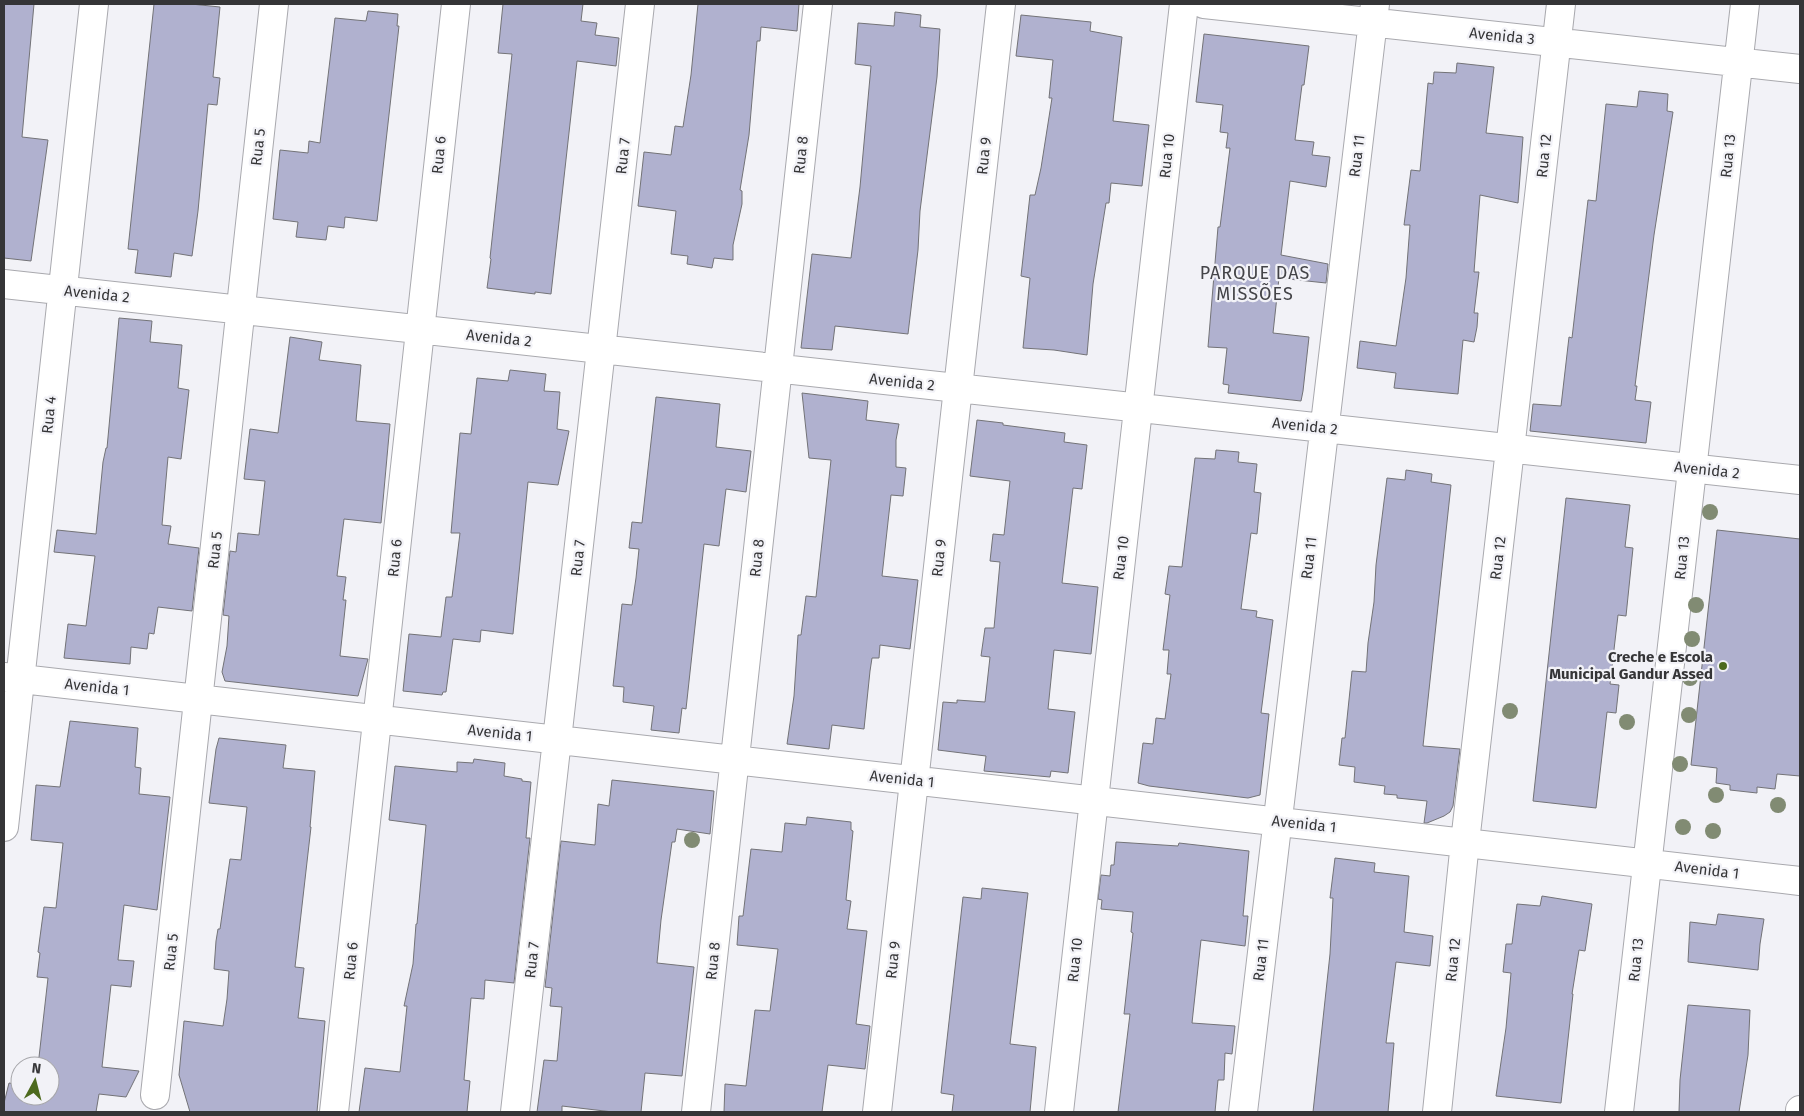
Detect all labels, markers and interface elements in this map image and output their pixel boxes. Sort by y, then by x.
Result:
street label: Avenida 3 [1468,24,1536,48]
street label: Rua 5 [247,127,269,167]
street label: Rua 10 [1156,133,1178,179]
street label: Rua 12 [1533,133,1555,179]
street label: Rua 13 [1717,133,1739,179]
street label: Rua 11 [1345,134,1369,178]
street label: Rua 6 [428,135,450,175]
street label: Rua 8 [790,135,812,175]
street label: Rua 9 [973,136,995,176]
street label: Rua 7 [612,137,634,175]
district label: PARQUE DAS MISSÕES [1200,262,1310,305]
street label: Avenida 2 [63,282,131,306]
street label: Avenida 2 [465,326,533,350]
street label: Avenida 2 [868,370,936,394]
street label: Rua 4 [38,395,60,435]
street label: Avenida 2 [1271,414,1339,438]
street label: Avenida 2 [1673,458,1741,482]
street label: Rua 5 [204,530,226,570]
street label: Rua 10 [1109,535,1133,581]
street label: Rua 12 [1486,535,1510,581]
street label: Rua 13 [1671,535,1693,581]
street label: Rua 11 [1297,536,1321,580]
street label: Rua 6 [384,538,406,578]
street label: Rua 8 [746,538,768,578]
street label: Rua 9 [928,538,950,578]
street label: Rua 7 [567,539,589,577]
place label: Creche e Escola Municipal Gandur Assed [1549,648,1713,683]
marker: Creche e Escola Municipal Gandur Assed [1717,660,1729,672]
street label: Avenida 1 [64,675,130,699]
street label: Avenida 1 [467,721,533,745]
street label: Avenida 1 [869,767,935,791]
street label: Avenida 1 [1271,812,1337,836]
street label: Avenida 1 [1674,857,1740,883]
street label: Rua 5 [160,932,182,972]
street label: Rua 10 [1064,937,1086,983]
street label: Rua 12 [1442,937,1464,983]
street label: Rua 13 [1625,937,1647,983]
street label: Rua 11 [1249,938,1273,982]
street label: Rua 9 [882,940,904,980]
street label: Rua 6 [340,941,362,981]
street label: Rua 7 [521,941,543,979]
street label: Rua 8 [702,941,724,981]
north arrow [10,1056,60,1106]
text: N [31,1060,42,1078]

